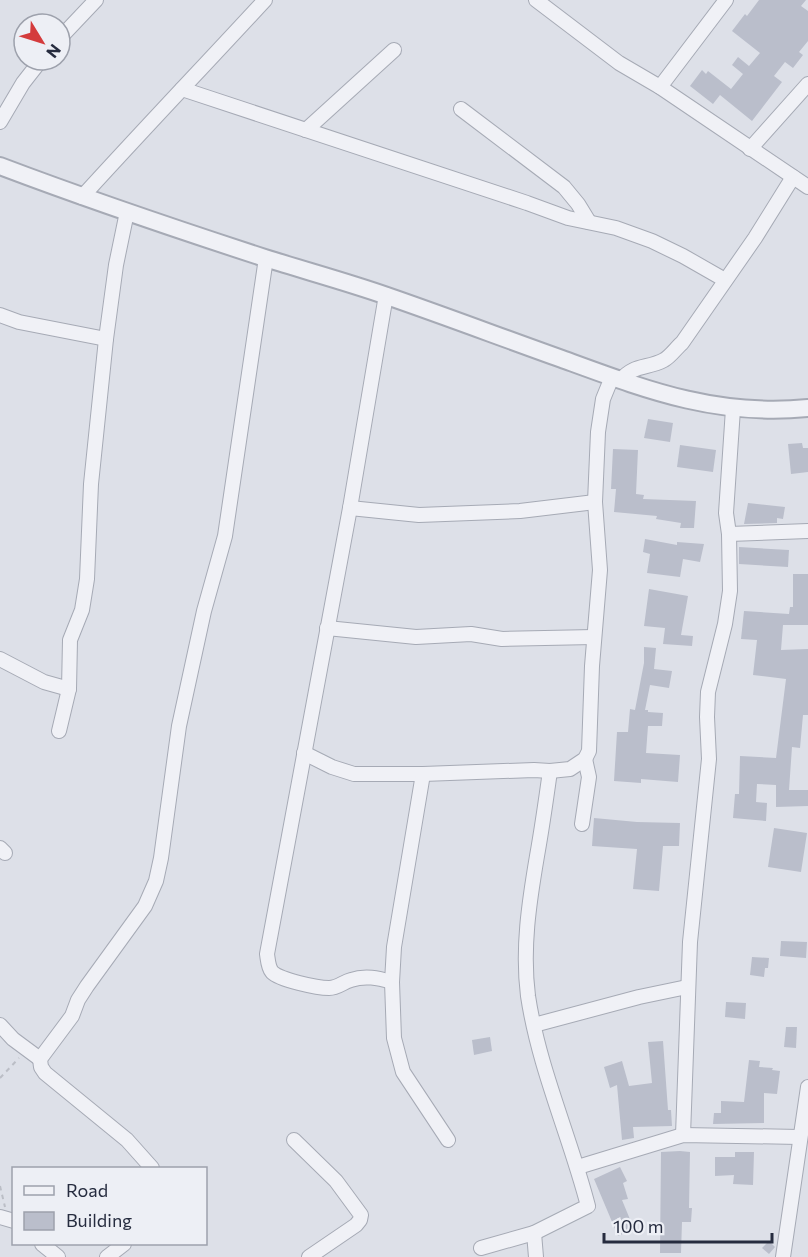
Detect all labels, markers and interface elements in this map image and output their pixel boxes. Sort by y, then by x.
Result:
north arrow [12,12,72,72]
text: N [43,41,65,62]
legend [12,1167,207,1245]
text: Road [66,1179,108,1201]
scale bar [604,1206,772,1244]
text: Building [66,1209,132,1231]
text: 100 m [613,1215,663,1237]

